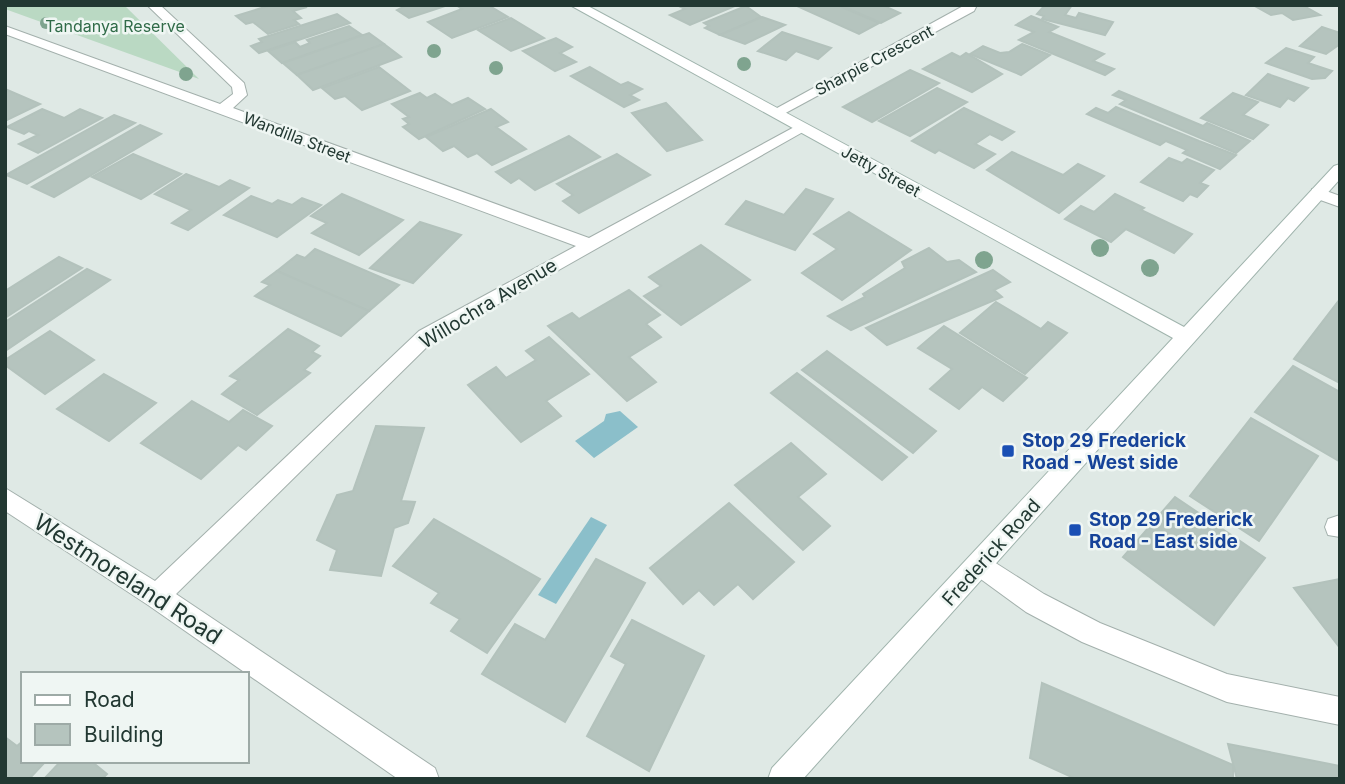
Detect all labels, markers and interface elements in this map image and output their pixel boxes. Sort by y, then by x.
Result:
park label: Tandanya Reserve [45,16,185,36]
street label: Sharpie Crescent [812,20,936,100]
street label: Wandilla Street [240,107,354,167]
street label: Jetty Street [838,141,924,201]
street label: Willochra Avenue [416,253,561,353]
place label: Stop 29 Frederick Road - West side [1022,429,1186,474]
marker: Stop 29 Frederick Road - West side [1000,443,1016,459]
street label: Frederick Road [937,494,1045,610]
street label: Westmoreland Road [29,508,227,650]
place label: Stop 29 Frederick Road - East side [1089,508,1253,553]
marker: Stop 29 Frederick Road - East side [1067,522,1083,538]
legend [21,672,248,763]
text: Road [84,687,135,712]
text: Building [84,722,164,747]

